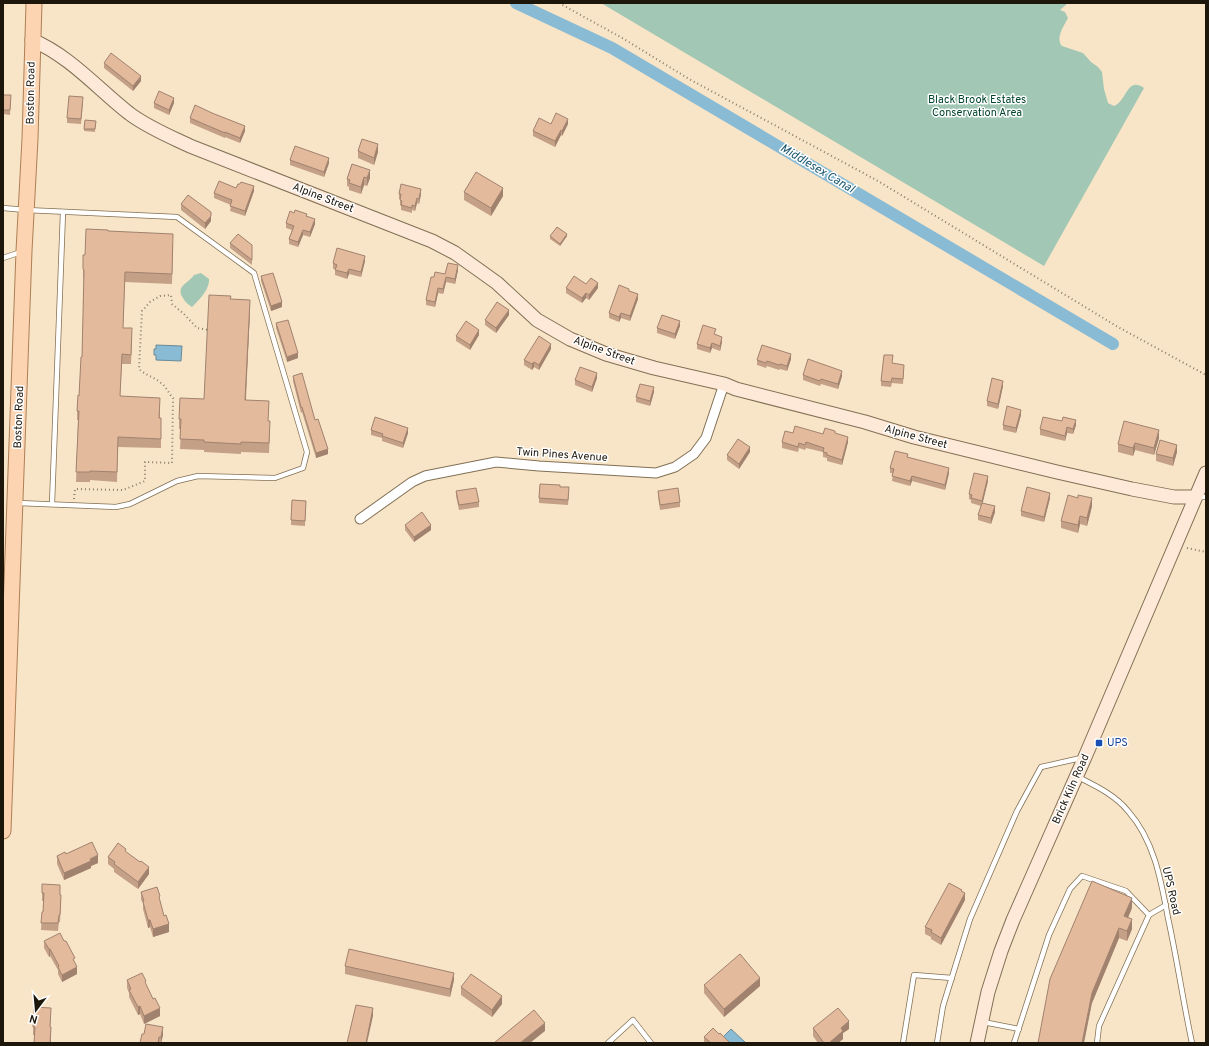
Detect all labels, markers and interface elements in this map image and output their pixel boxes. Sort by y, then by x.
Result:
street label: Boston Road [23,61,39,125]
park label: Black Brook Estates Conservation Area [928,93,1026,120]
water label: Middlesex Canal [777,141,858,198]
street label: Alpine Street [290,180,356,216]
street label: Alpine Street [571,333,637,369]
street label: Boston Road [11,385,27,449]
street label: Alpine Street [883,422,949,452]
street label: Twin Pines Avenue [516,445,608,465]
place label: UPS [1107,736,1128,750]
marker: UPS [1094,738,1104,748]
street label: Brick Kiln Road [1049,752,1093,826]
street label: UPS Road [1159,866,1183,916]
north arrow [16,990,56,1030]
text: N [28,1011,39,1026]

